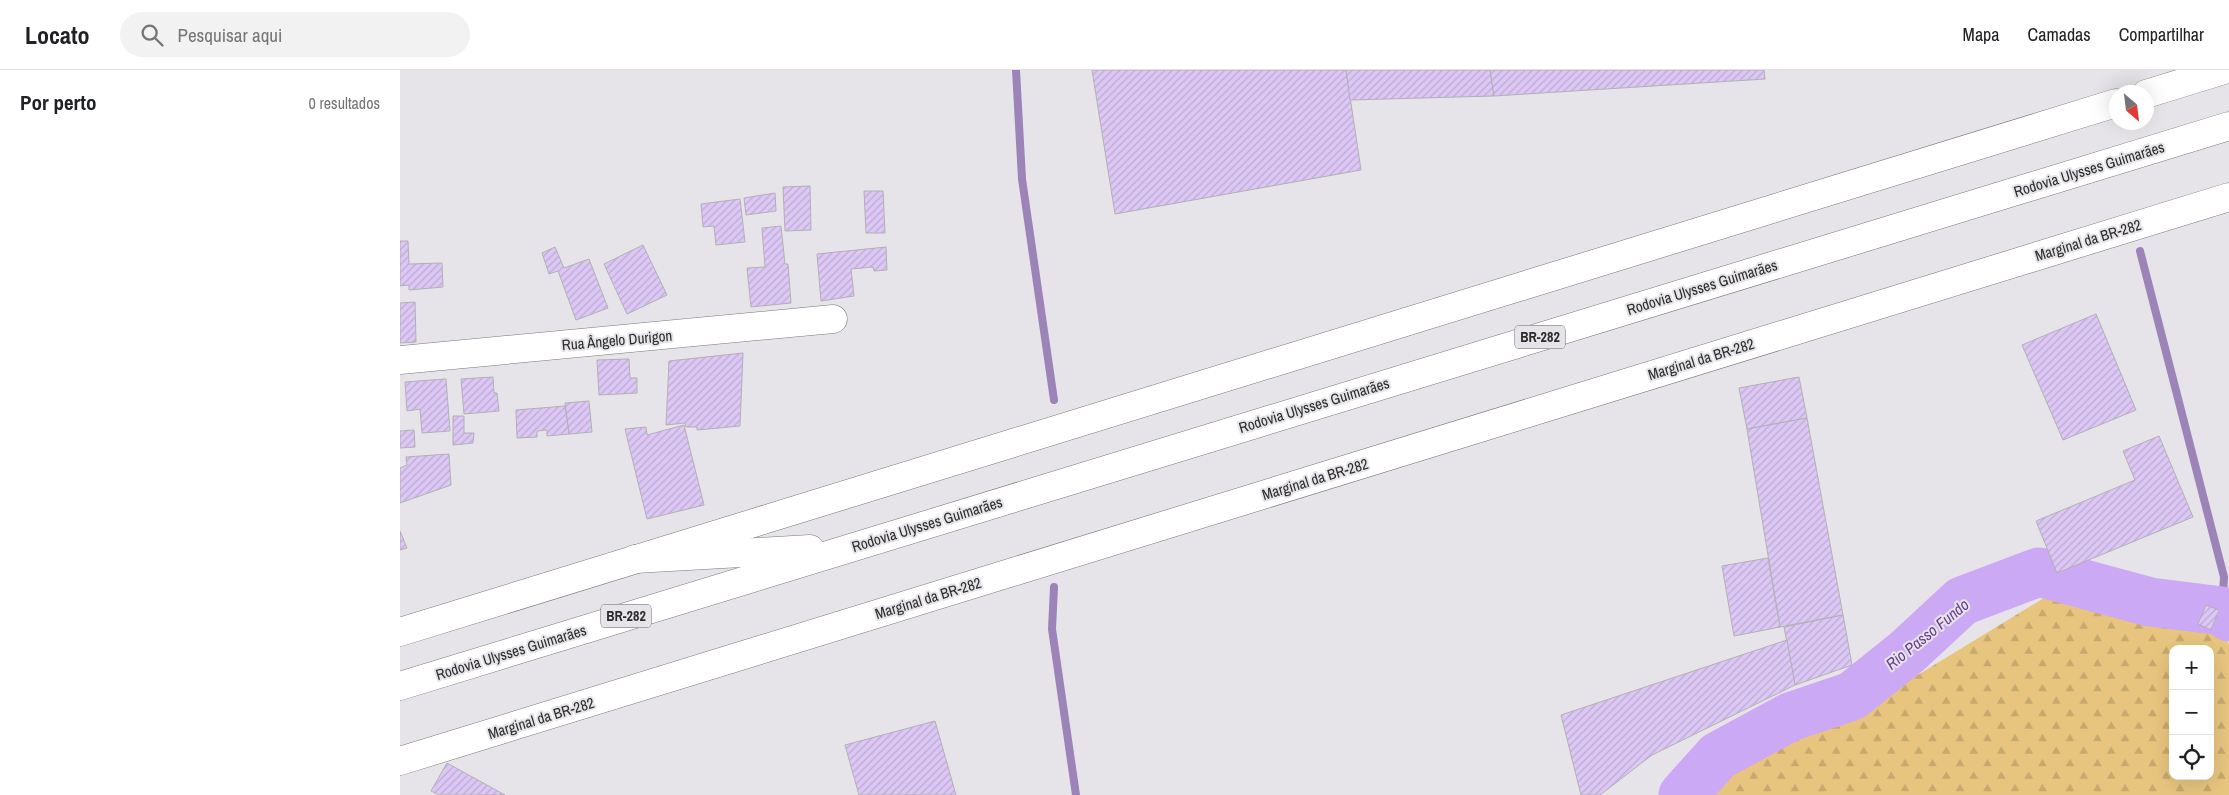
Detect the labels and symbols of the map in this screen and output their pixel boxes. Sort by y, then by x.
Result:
north arrow [2109,85,2154,130]
street label: Rodovia Ulysses Guimarães [2011,136,2167,202]
street label: Marginal da BR-282 [2032,214,2144,266]
street label: Rodovia Ulysses Guimarães [1624,254,1780,320]
street label: Rua Ângelo Durigon [561,325,673,355]
road number: BR-282 [1515,326,1565,348]
street label: Marginal da BR-282 [1645,333,1757,385]
street label: Rodovia Ulysses Guimarães [1236,372,1392,438]
street label: Marginal da BR-282 [1259,453,1371,505]
street label: Rodovia Ulysses Guimarães [849,491,1005,557]
street label: Marginal da BR-282 [872,572,984,624]
water label: Rio Passo Fundo [1881,594,1973,674]
road number: BR-282 [601,604,651,628]
street label: Rodovia Ulysses Guimarães [433,619,589,685]
street label: Marginal da BR-282 [485,692,597,744]

